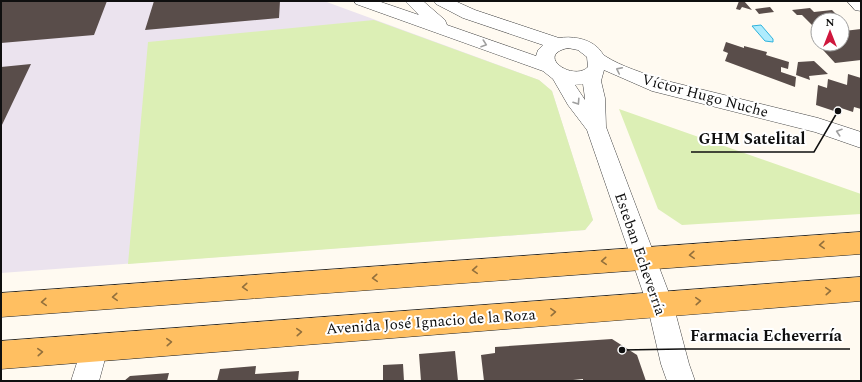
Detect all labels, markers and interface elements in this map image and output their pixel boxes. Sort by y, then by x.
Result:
north arrow [810,12,850,52]
text: N [826,14,835,31]
one-way arrow [481,39,488,48]
one-way arrow [615,67,623,75]
street label: Víctor Hugo Nuche [639,68,771,124]
one-way arrow [572,98,580,105]
callout: GHM Satelital [691,124,814,152]
text: GHM Satelital [698,127,806,151]
one-way arrow [836,129,843,137]
street label: Esteban Echeverría [608,190,672,319]
one-way arrow [819,241,825,250]
one-way arrow [689,250,695,259]
one-way arrow [601,257,607,266]
one-way arrow [472,266,478,275]
one-way arrow [372,273,378,282]
one-way arrow [242,283,248,292]
one-way arrow [825,287,831,296]
one-way arrow [112,292,118,301]
one-way arrow [41,297,47,306]
one-way arrow [695,297,701,306]
street label: Avenida José Ignacio de la Roza [325,303,537,341]
one-way arrow [550,308,556,317]
callout: Farmacia Echeverría [682,321,850,349]
text: Farmacia Echeverría [690,324,843,348]
one-way arrow [296,328,302,337]
one-way arrow [166,338,173,347]
one-way arrow [37,348,43,357]

